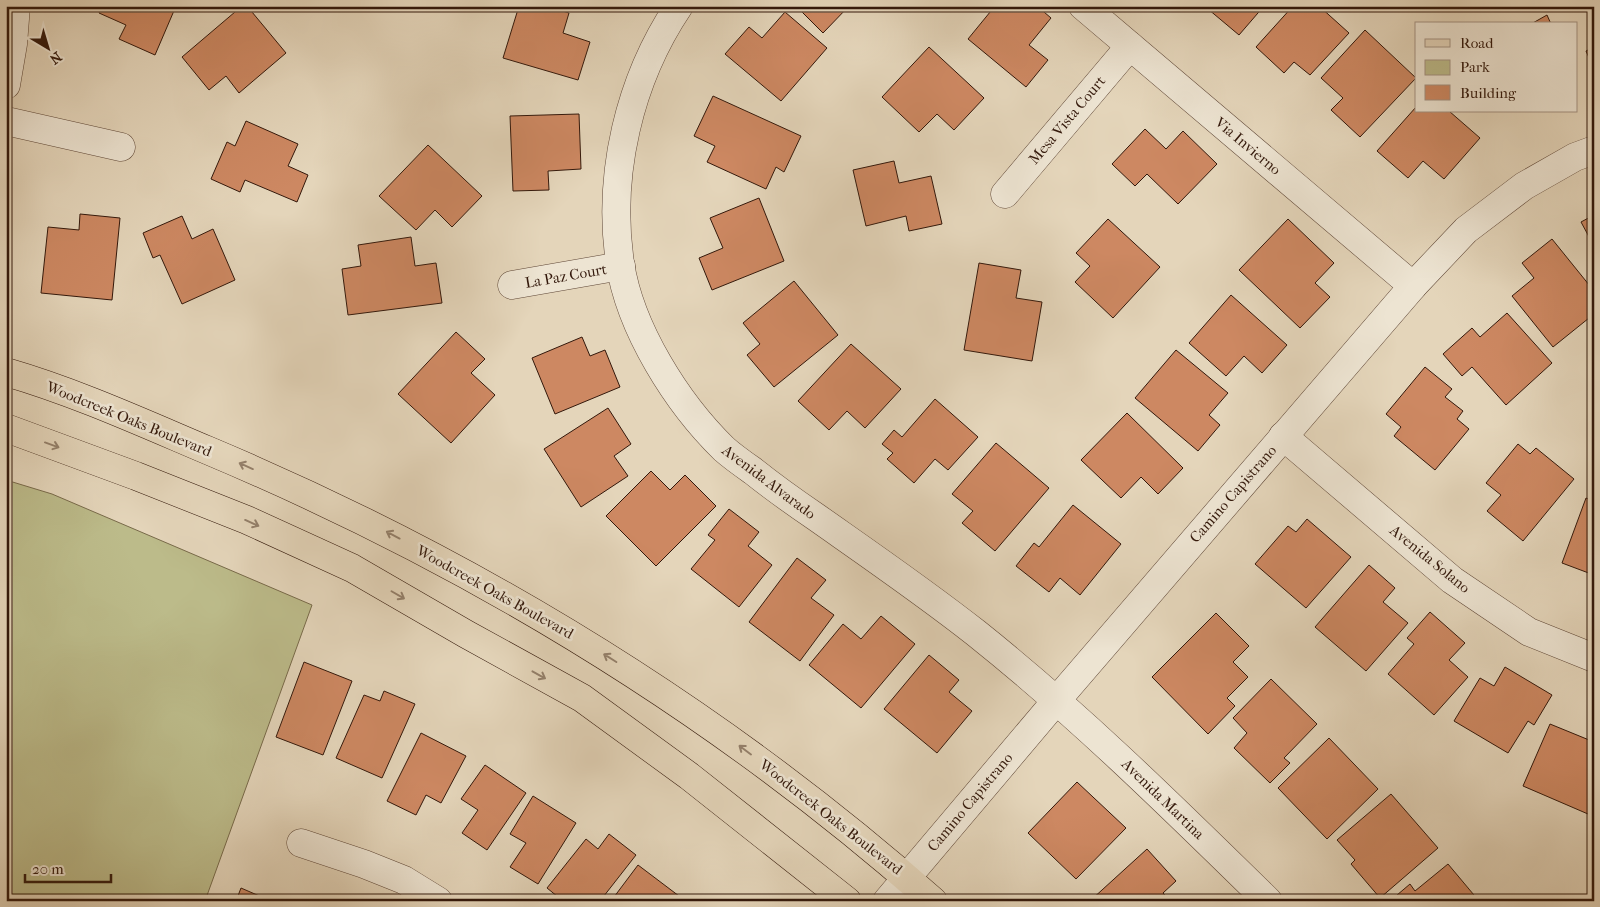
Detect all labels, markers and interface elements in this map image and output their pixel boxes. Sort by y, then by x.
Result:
north arrow [22,22,72,72]
legend [1415,22,1578,112]
text: Road [1460,34,1494,52]
text: N [46,48,65,68]
text: Park [1460,58,1490,76]
street label: Mesa Vista Court [1025,72,1110,168]
text: Building [1460,84,1517,102]
street label: Via Invierno [1211,113,1285,179]
street label: La Paz Court [524,260,609,292]
street label: Woodcreek Oaks Boulevard [43,377,215,461]
street label: Avenida Alvarado [718,440,820,523]
one-way arrow [44,441,59,450]
street label: Camino Capistrano [1186,441,1281,546]
one-way arrow [239,461,254,471]
one-way arrow [244,519,259,528]
street label: Avenida Solano [1385,521,1474,597]
one-way arrow [386,530,400,540]
street label: Woodcreek Oaks Boulevard [413,541,577,643]
one-way arrow [390,590,405,600]
one-way arrow [604,653,618,663]
one-way arrow [532,670,547,680]
one-way arrow [739,744,752,755]
street label: Camino Capistrano [923,749,1017,855]
street label: Avenida Martina [1117,754,1209,844]
street label: Woodcreek Oaks Boulevard [755,755,907,879]
scale bar [25,852,111,884]
text: 20 m [32,860,64,878]

